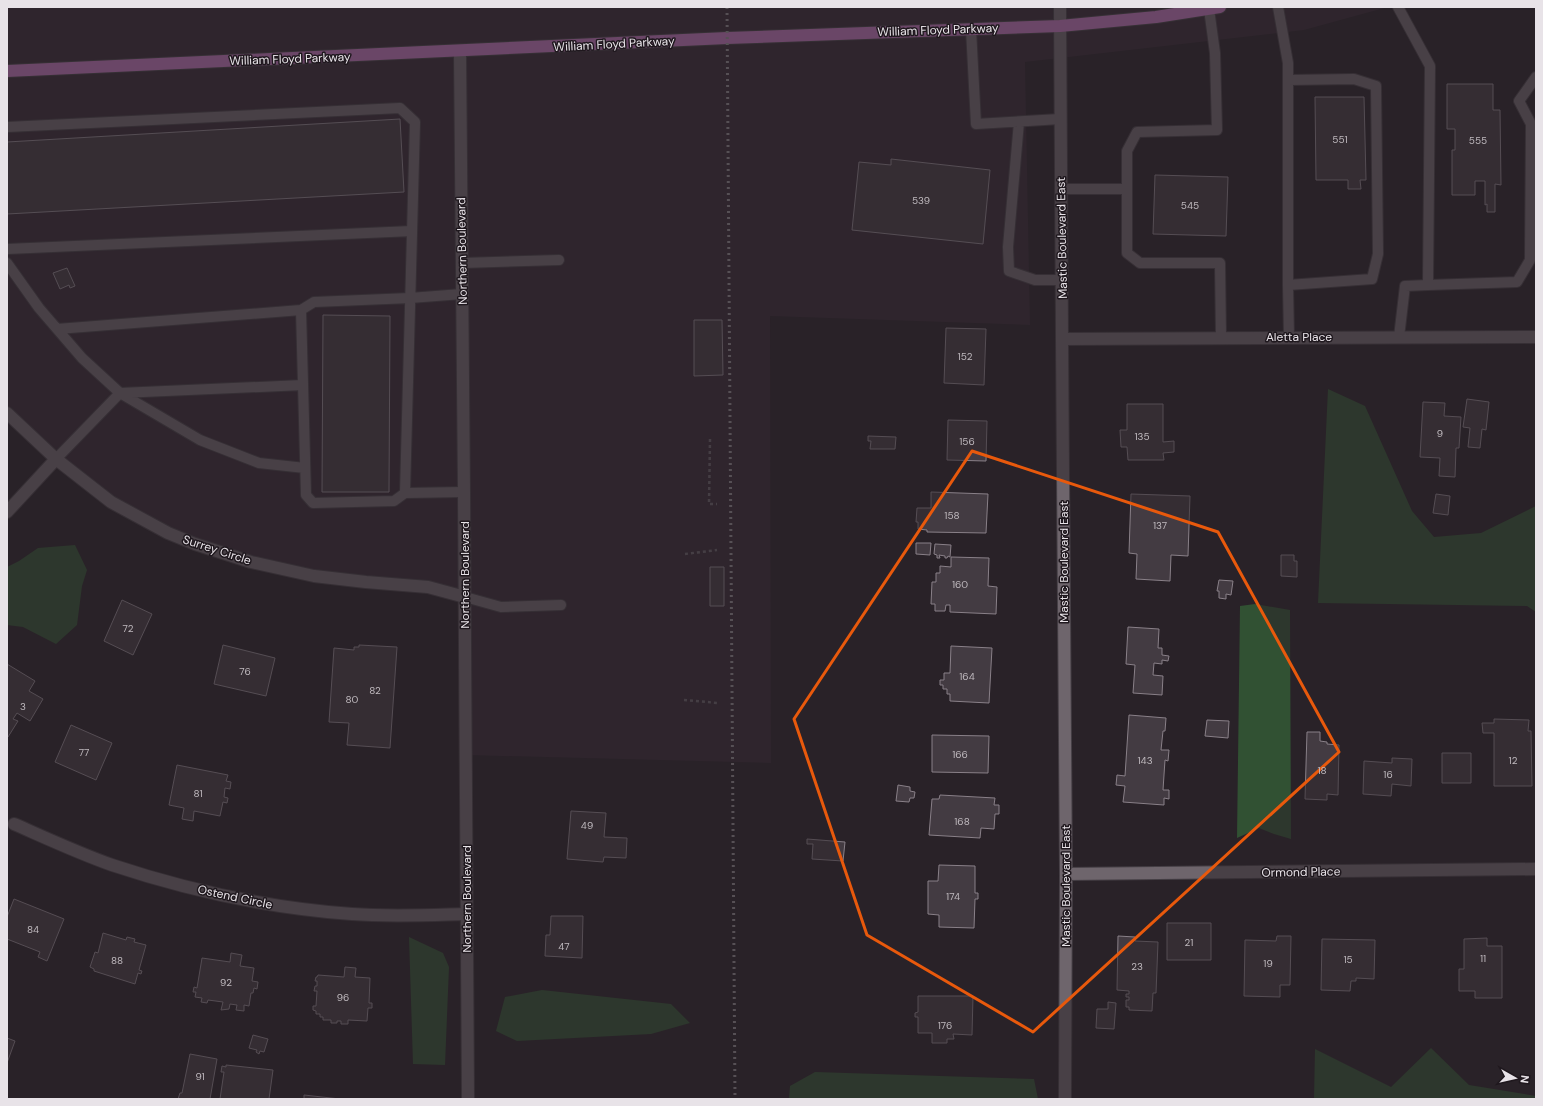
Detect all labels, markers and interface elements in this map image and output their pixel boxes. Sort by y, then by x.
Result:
street label: William Floyd Parkway [877,20,999,40]
street label: William Floyd Parkway [553,33,675,55]
street label: William Floyd Parkway [229,49,351,69]
house number: 551 [1332,133,1348,146]
house number: 555 [1469,134,1487,147]
street label: Mastic Boulevard East [1053,177,1071,299]
house number: 539 [912,194,930,207]
street label: Northern Boulevard [453,197,471,305]
house number: 545 [1181,199,1199,212]
street label: Aletta Place [1266,329,1332,345]
house number: 152 [958,350,973,363]
house number: 9 [1437,427,1443,440]
house number: 135 [1134,430,1150,443]
house number: 156 [959,435,975,448]
street label: Mastic Boulevard East [1056,501,1072,623]
house number: 158 [944,509,960,522]
house number: 137 [1153,519,1167,532]
street label: Northern Boulevard [457,521,473,629]
street label: Surrey Circle [181,531,253,569]
house number: 160 [952,578,968,591]
house number: 72 [123,622,134,635]
house number: 76 [239,665,251,678]
house number: 164 [959,670,975,683]
house number: 82 [369,684,381,697]
house number: 80 [346,693,359,706]
house number: 3 [20,700,26,713]
house number: 77 [79,746,89,759]
house number: 166 [952,748,968,761]
house number: 143 [1137,754,1153,767]
house number: 12 [1509,754,1518,767]
house number: 18 [1317,764,1327,777]
house number: 16 [1383,768,1393,781]
house number: 81 [194,787,203,800]
house number: 168 [954,815,970,828]
house number: 49 [581,819,593,832]
street label: Mastic Boulevard East [1058,825,1074,947]
street label: Northern Boulevard [459,845,475,953]
street label: Ormond Place [1261,863,1341,881]
street label: Ostend Circle [196,881,274,913]
house number: 174 [946,890,960,903]
house number: 84 [27,923,39,936]
house number: 21 [1185,936,1193,949]
house number: 47 [558,940,570,953]
house number: 11 [1480,952,1486,965]
house number: 15 [1343,953,1353,966]
house number: 88 [111,954,123,967]
house number: 19 [1263,957,1273,970]
house number: 23 [1131,960,1143,973]
house number: 92 [220,976,232,989]
house number: 96 [337,991,349,1004]
house number: 176 [938,1019,952,1032]
north arrow [1495,1058,1535,1098]
house number: 91 [195,1070,205,1083]
text: N [1517,1074,1532,1084]

